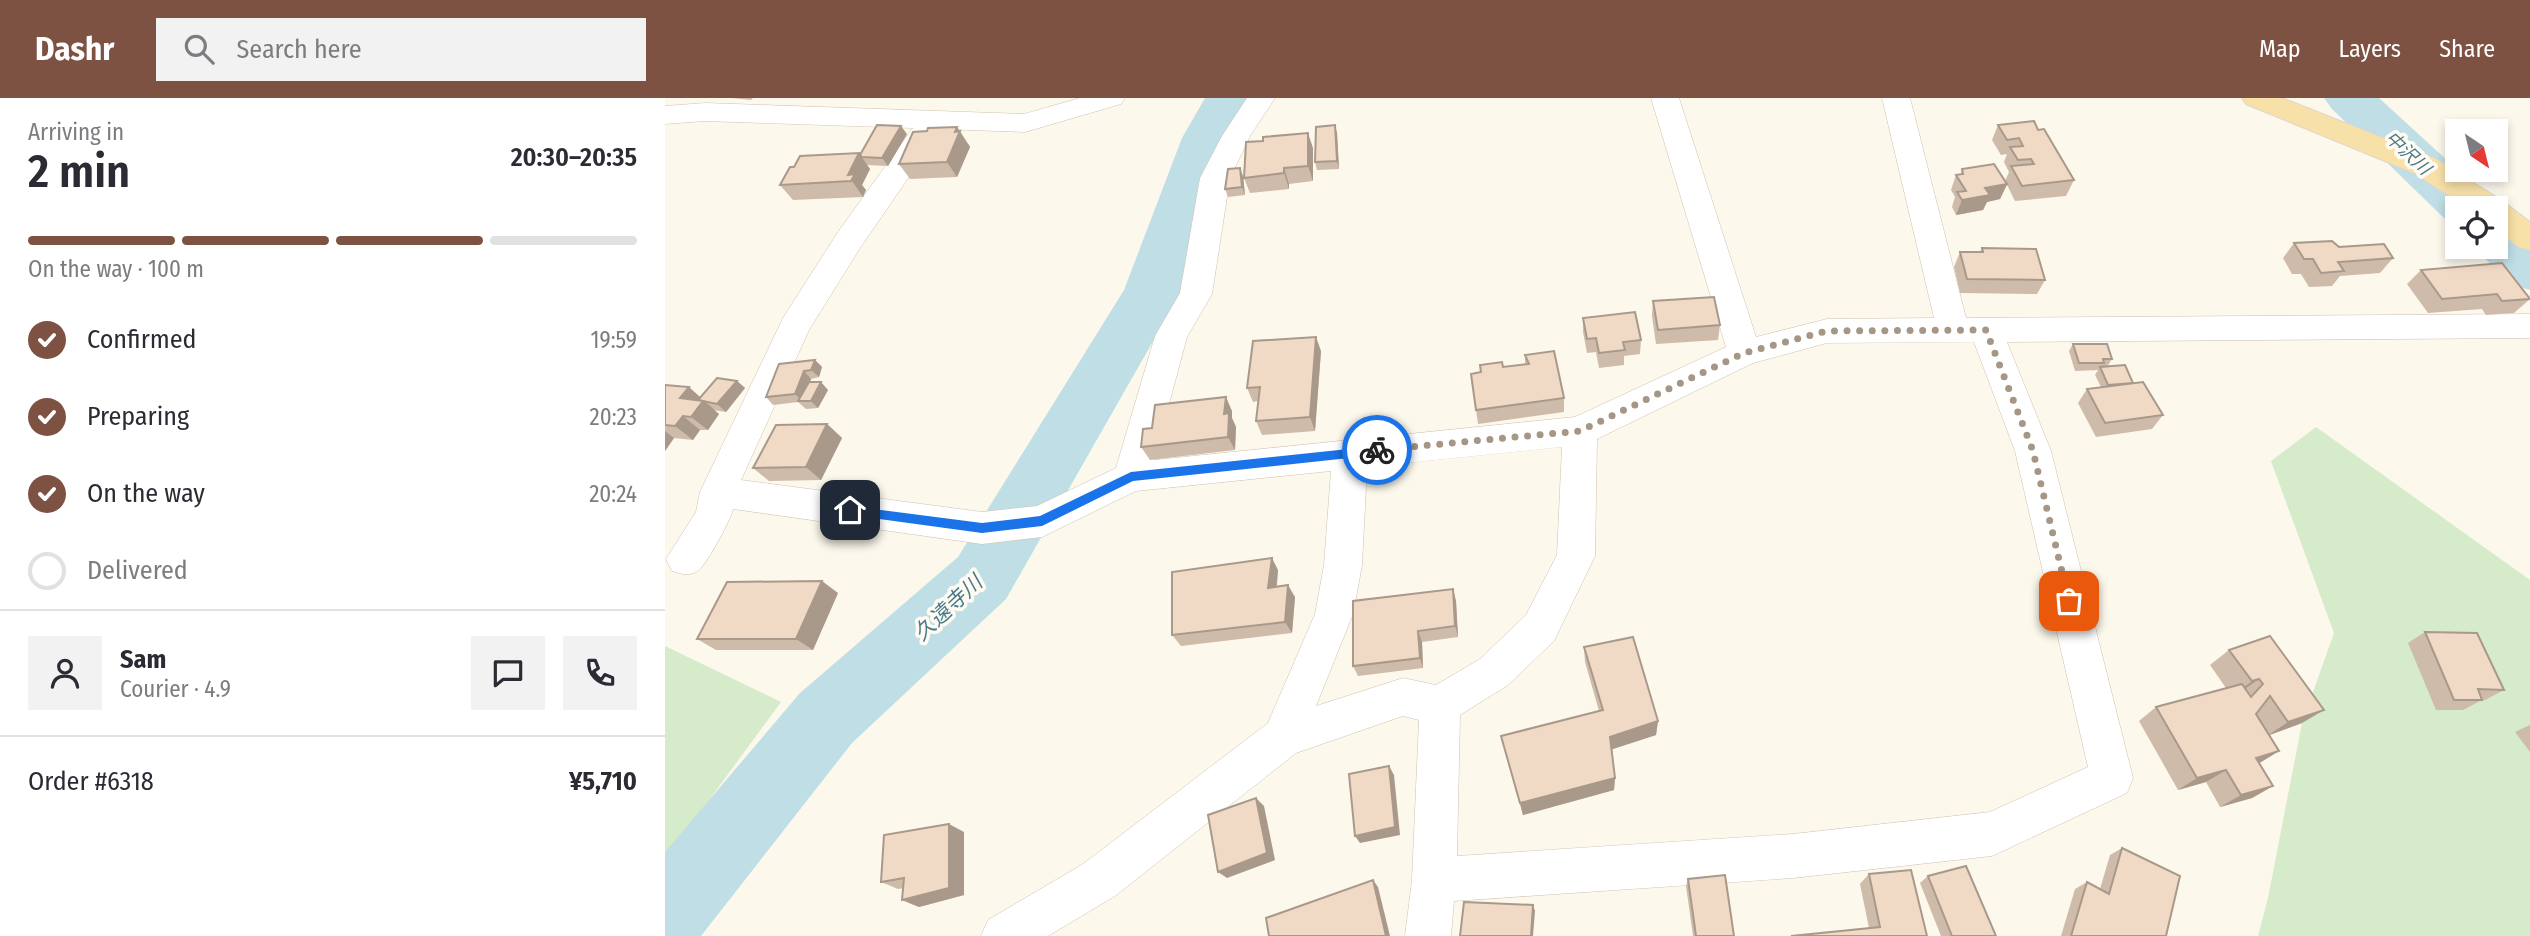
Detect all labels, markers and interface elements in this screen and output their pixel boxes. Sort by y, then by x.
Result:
search box [156,18,646,81]
text: Dashr [35,29,114,69]
icon: search [180,30,218,68]
text: Search here [236,34,362,65]
text: Map [2259,35,2301,63]
text: Layers [2339,35,2401,63]
text: Share [2439,35,2495,63]
text: Arriving in [28,118,124,146]
north arrow [2445,119,2508,182]
map controls [2445,119,2508,259]
water label: 中沢川 [2381,127,2437,181]
text: 20:30–20:35 [511,142,637,173]
text: 2 min [28,144,130,199]
button: locate [2445,196,2508,259]
text: On the way · 100 m [28,255,204,283]
icon: check [28,321,66,359]
text: Confirmed [87,324,197,355]
text: 19:59 [590,326,637,354]
icon: check [28,398,66,436]
text: Preparing [87,401,189,432]
text: 20:23 [590,403,637,431]
courier [1342,415,1412,485]
icon: bike [1358,431,1396,469]
icon: check [28,475,66,513]
text: On the way [87,478,205,509]
text: 20:24 [589,480,637,508]
pin [820,480,880,540]
icon: home [831,491,869,529]
text: Delivered [87,555,188,586]
water label: 久遠寺川 [908,568,989,646]
pin [2039,571,2099,631]
icon: bag [2050,582,2088,620]
button: person [28,636,102,710]
button: chat [471,636,545,710]
button: phone [563,636,637,710]
text: Sam [120,644,166,675]
text: Courier · 4.9 [120,675,231,703]
text: Order #6318 [28,766,154,797]
text: ¥5,710 [569,766,637,797]

